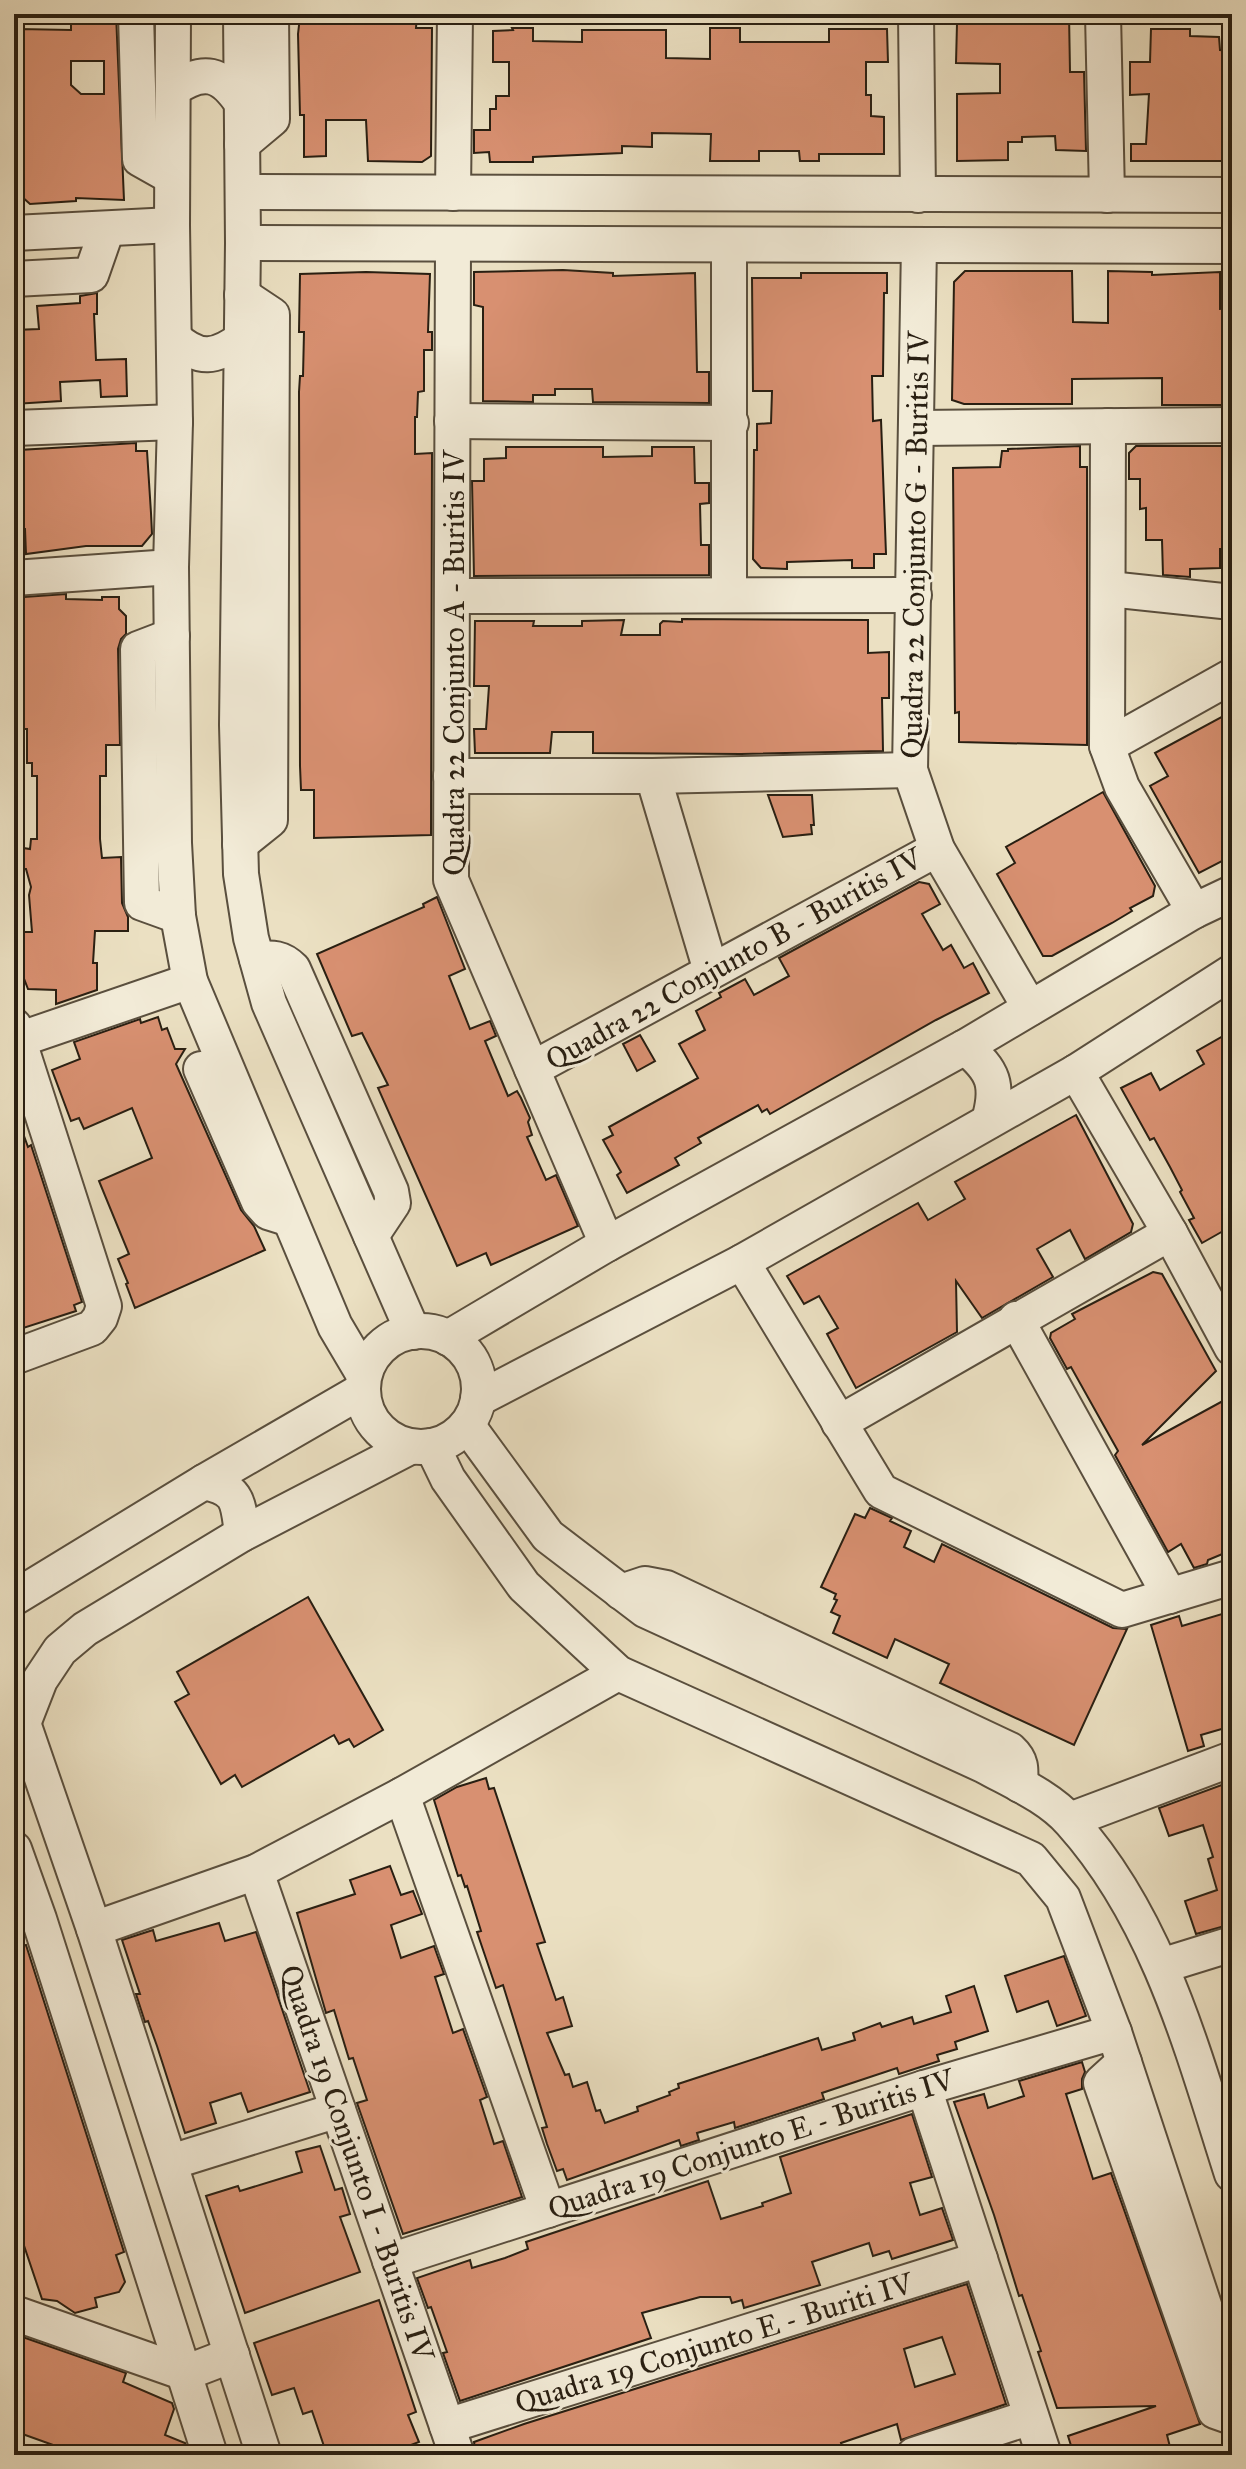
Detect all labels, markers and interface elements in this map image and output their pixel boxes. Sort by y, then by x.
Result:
street label: Quadra 22 Conjunto G - Buritis IV [893,330,937,759]
street label: Quadra 22 Conjunto A - Buritis IV [436,449,472,876]
street label: Quadra 22 Conjunto B - Buritis IV [539,840,930,1078]
street label: Quadra 19 Conjunto I - Buritis IV [271,1960,442,2367]
street label: Quadra 19 Conjunto E - Buritis IV [543,2061,960,2228]
street label: Quadra 19 Conjunto E - Buriti IV [511,2265,919,2422]

